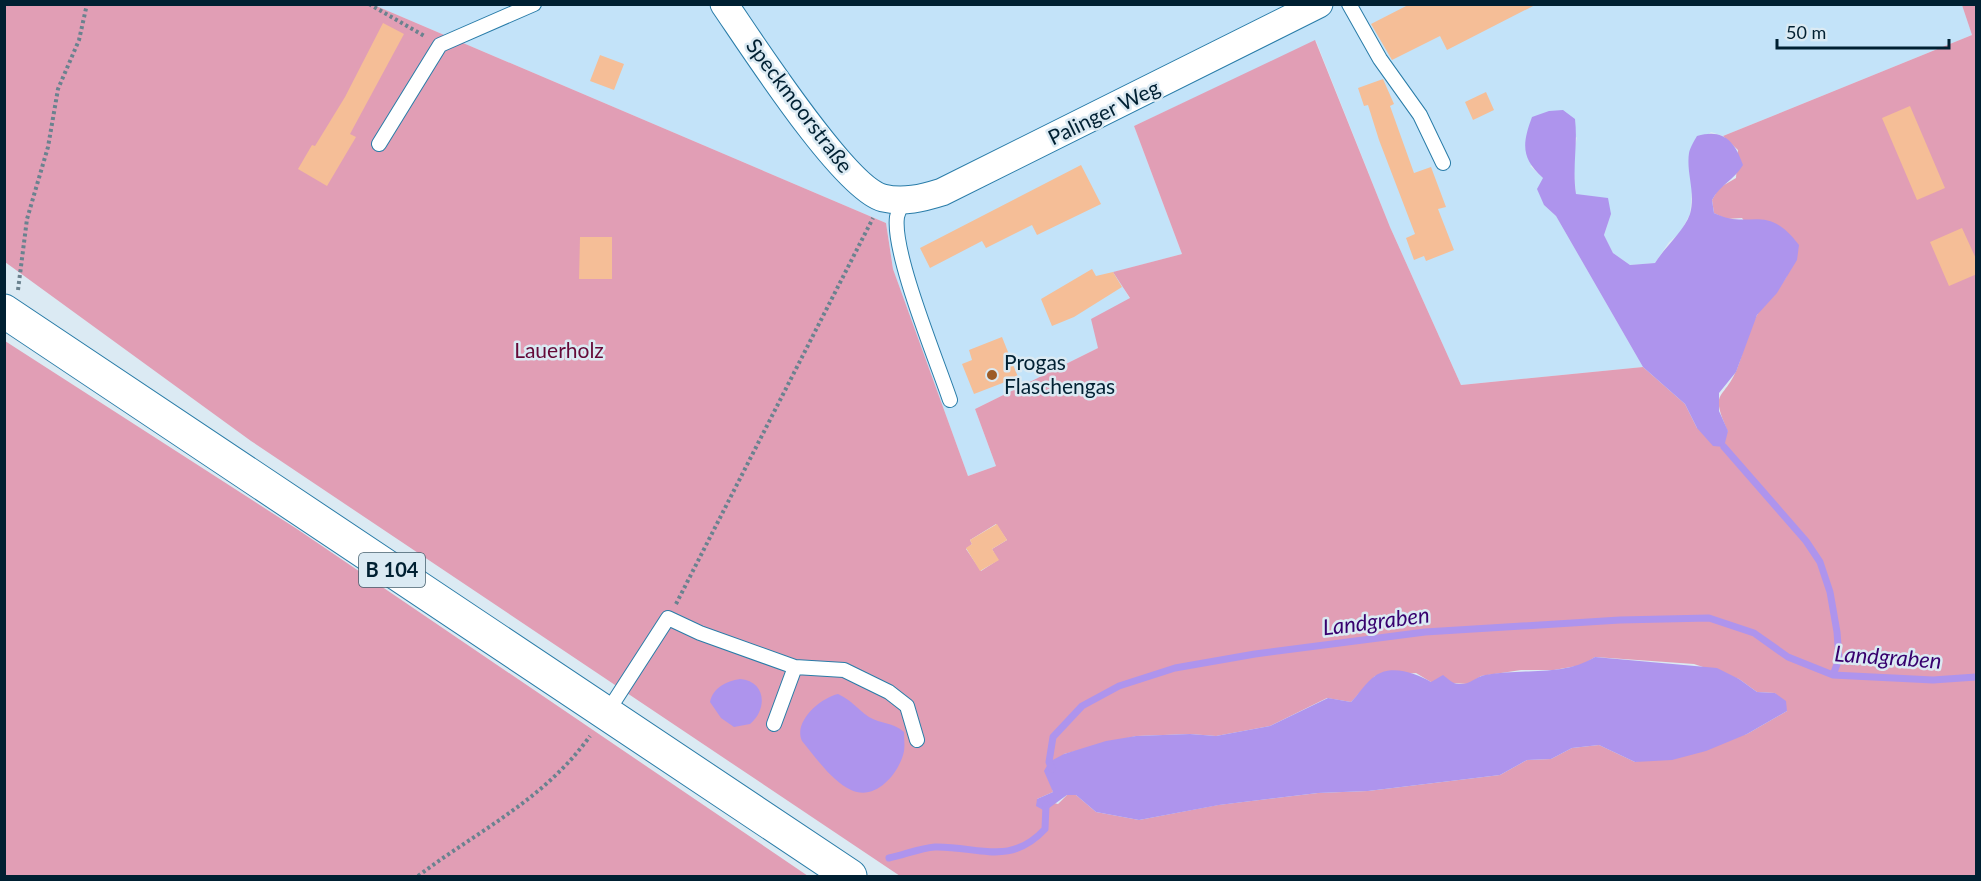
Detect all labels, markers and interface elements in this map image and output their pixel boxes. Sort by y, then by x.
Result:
scale bar [1777,12,1950,50]
text: 50 m [1786,21,1826,43]
street label: Speckmoorstraße [742,33,859,177]
street label: Palinger Weg [1043,74,1163,149]
park label: Lauerholz [514,337,604,362]
place label: Progas Flaschengas [1004,349,1115,398]
marker: Progas Flaschengas [985,368,999,382]
road number: B 104 [359,553,425,587]
water label: Landgraben [1321,601,1431,640]
water label: Landgraben [1834,639,1942,674]

